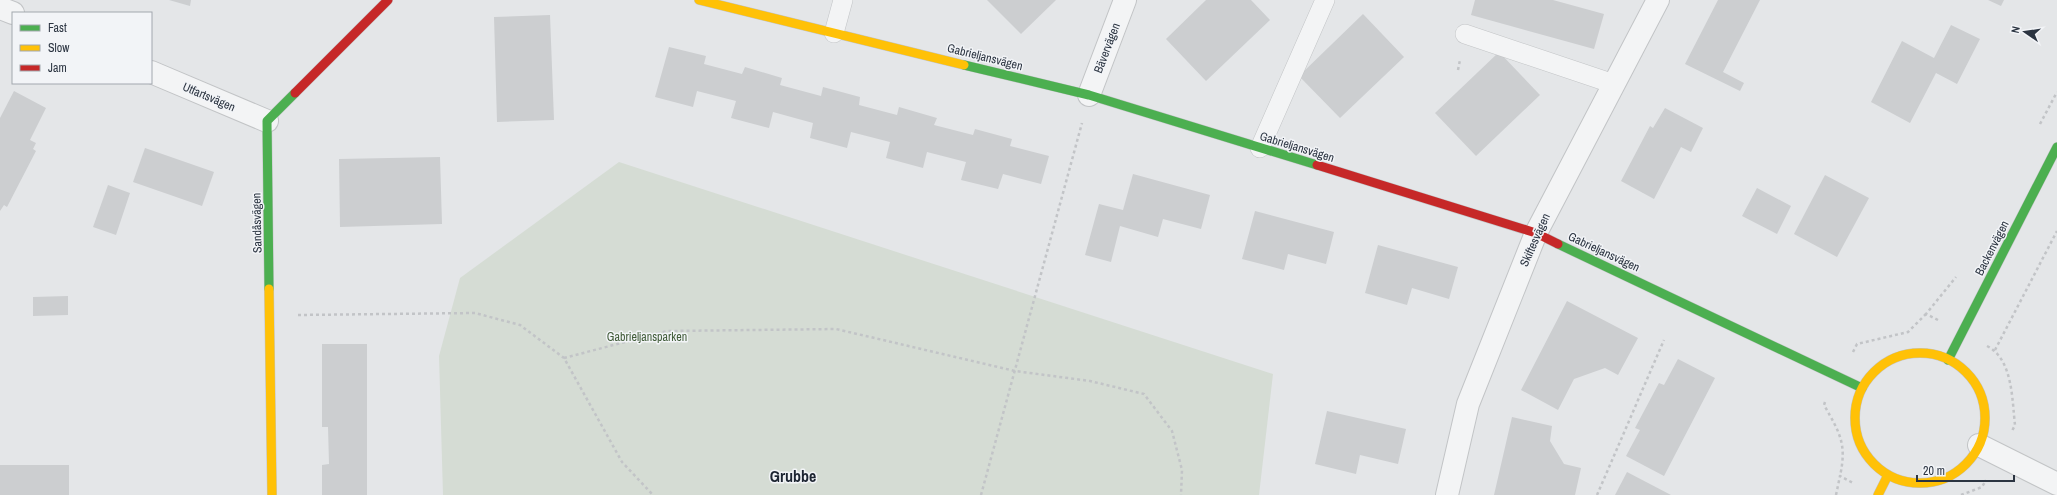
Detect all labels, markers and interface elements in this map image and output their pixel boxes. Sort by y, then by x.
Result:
legend [12,12,152,84]
north arrow [2005,12,2045,52]
text: Fast [48,20,67,36]
street label: Bävervägen [1090,21,1124,75]
text: N [2008,25,2023,34]
text: Slow [48,40,70,56]
street label: Gabrieljansvägen [946,40,1024,74]
text: Jam [48,60,67,76]
street label: Utfartsvägen [180,79,238,115]
street label: Gabrieljansvägen [1258,128,1336,166]
street label: Sandåsvägen [248,193,266,253]
street label: Skiftesvägen [1516,211,1554,269]
street label: Backenvägen [1971,218,2013,278]
street label: Gabrieljansvägen [1566,228,1642,276]
park label: Gabrieljansparken [607,329,687,345]
scale bar [1917,457,2014,483]
text: 20 m [1923,463,1945,479]
district label: Grubbe [770,465,816,487]

